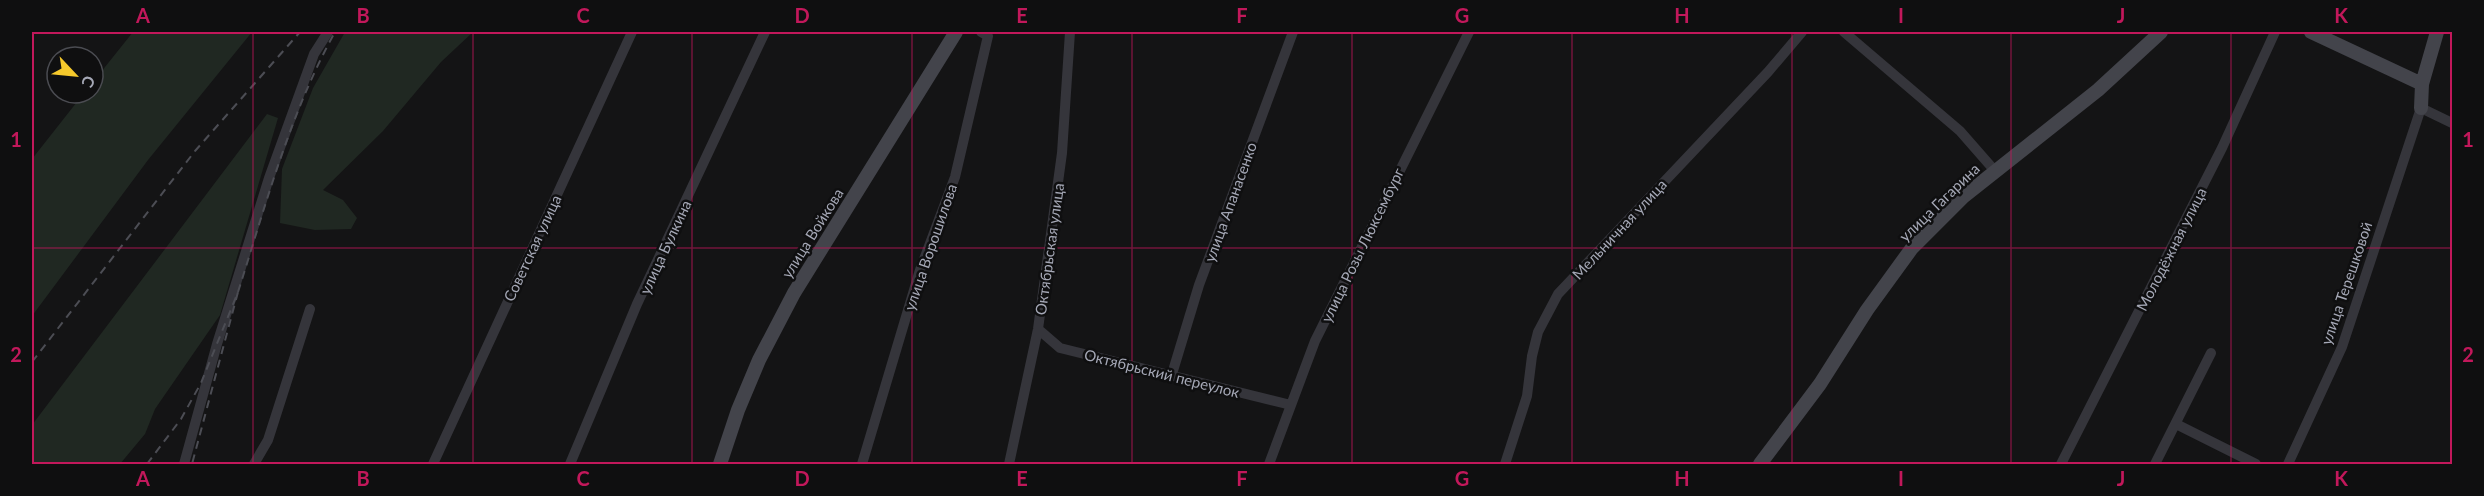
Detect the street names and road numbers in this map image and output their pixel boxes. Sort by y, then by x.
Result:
street label: улица Апанасенко [1200,140,1260,264]
street label: улица Гагарина [1895,159,1983,245]
street label: улица Розы Люксембург [1317,165,1407,325]
street label: Мельничная улица [1568,175,1670,283]
street label: улица Ворошилова [900,181,960,313]
street label: Октябрьская улица [1031,182,1067,316]
street label: Молодёжная улица [2132,184,2210,314]
street label: улица Войкова [777,185,847,281]
street label: Советская улица [499,192,565,304]
street label: улица Булкина [635,197,695,297]
street label: улица Терешковой [2316,219,2376,347]
street label: Октябрьский переулок [1083,345,1242,401]

